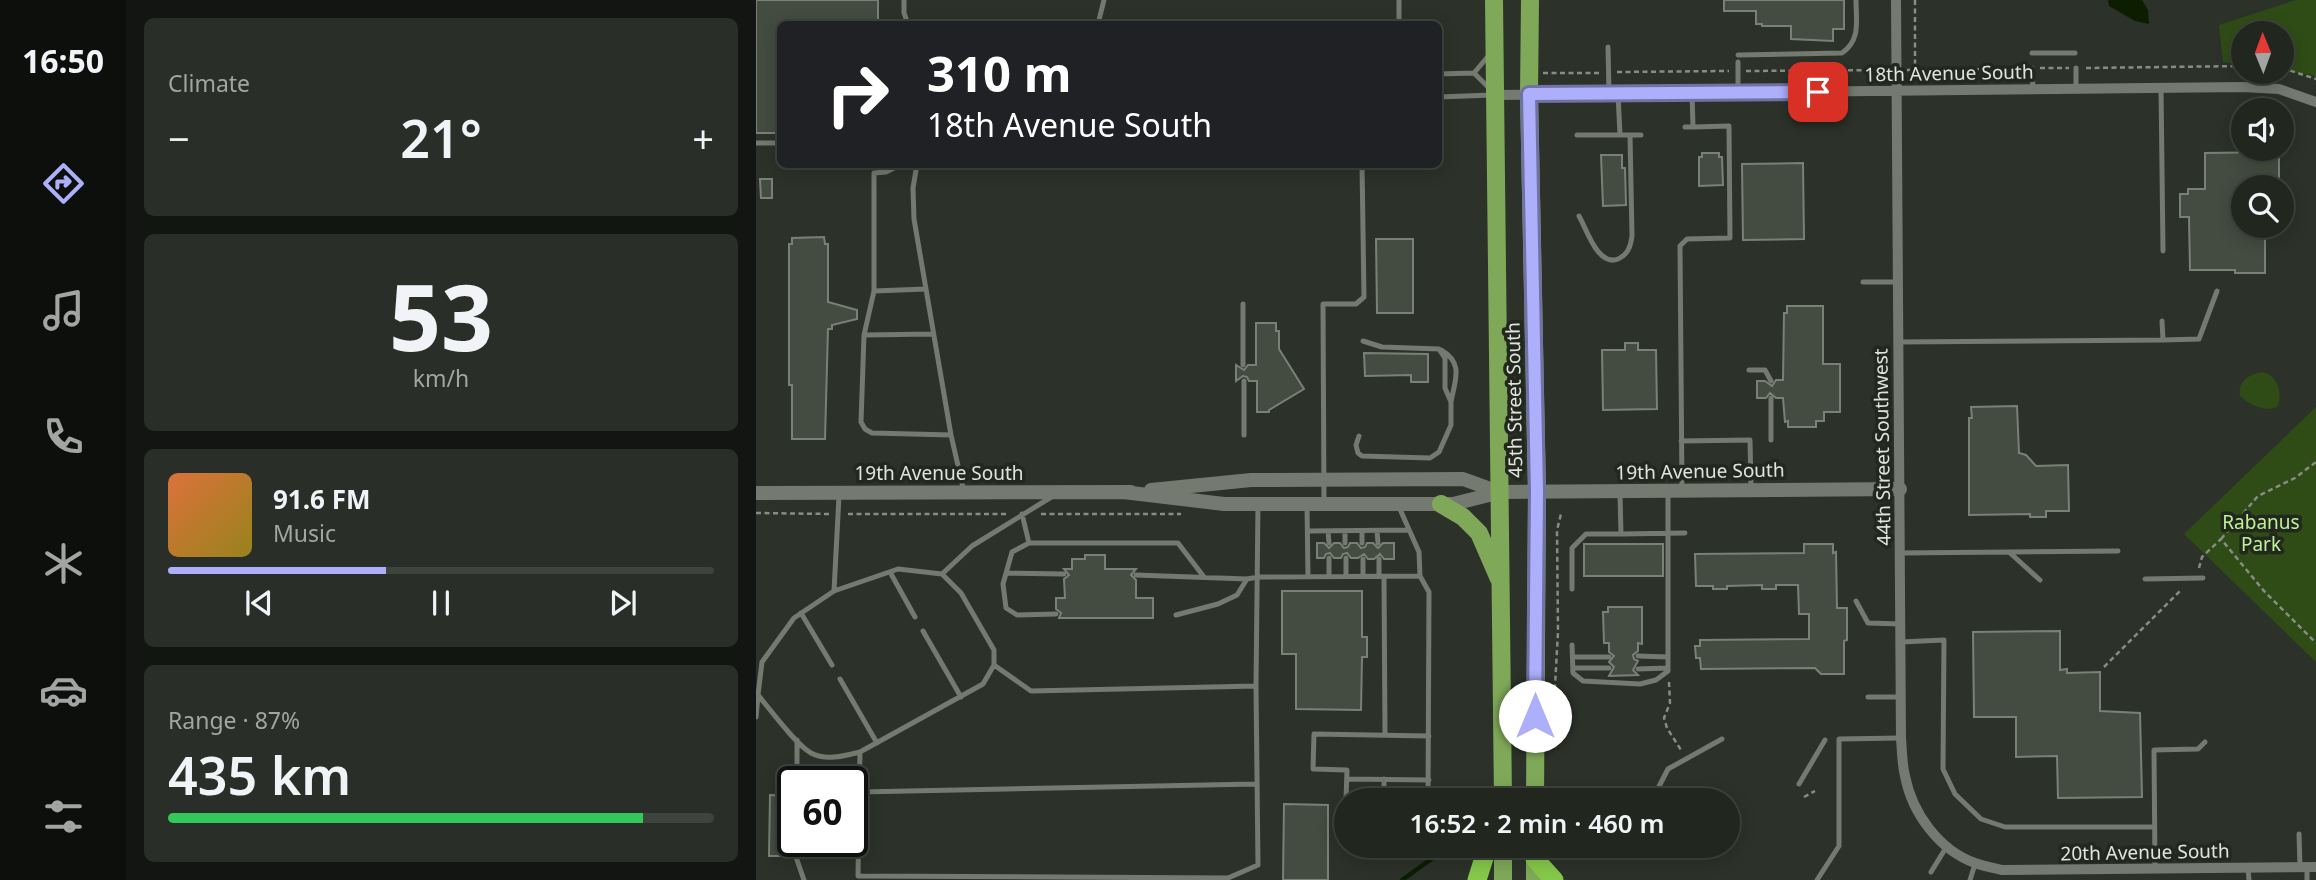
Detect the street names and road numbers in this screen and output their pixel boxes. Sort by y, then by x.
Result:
street label: 18th Avenue South [1864,59,2034,87]
street label: 45th Street South [1500,322,1528,478]
street label: 44th Street Southwest [1867,348,1897,546]
street label: 19th Avenue South [1615,457,1785,485]
street label: 19th Avenue South [854,460,1024,486]
street label: 20th Avenue South [2060,838,2230,866]

